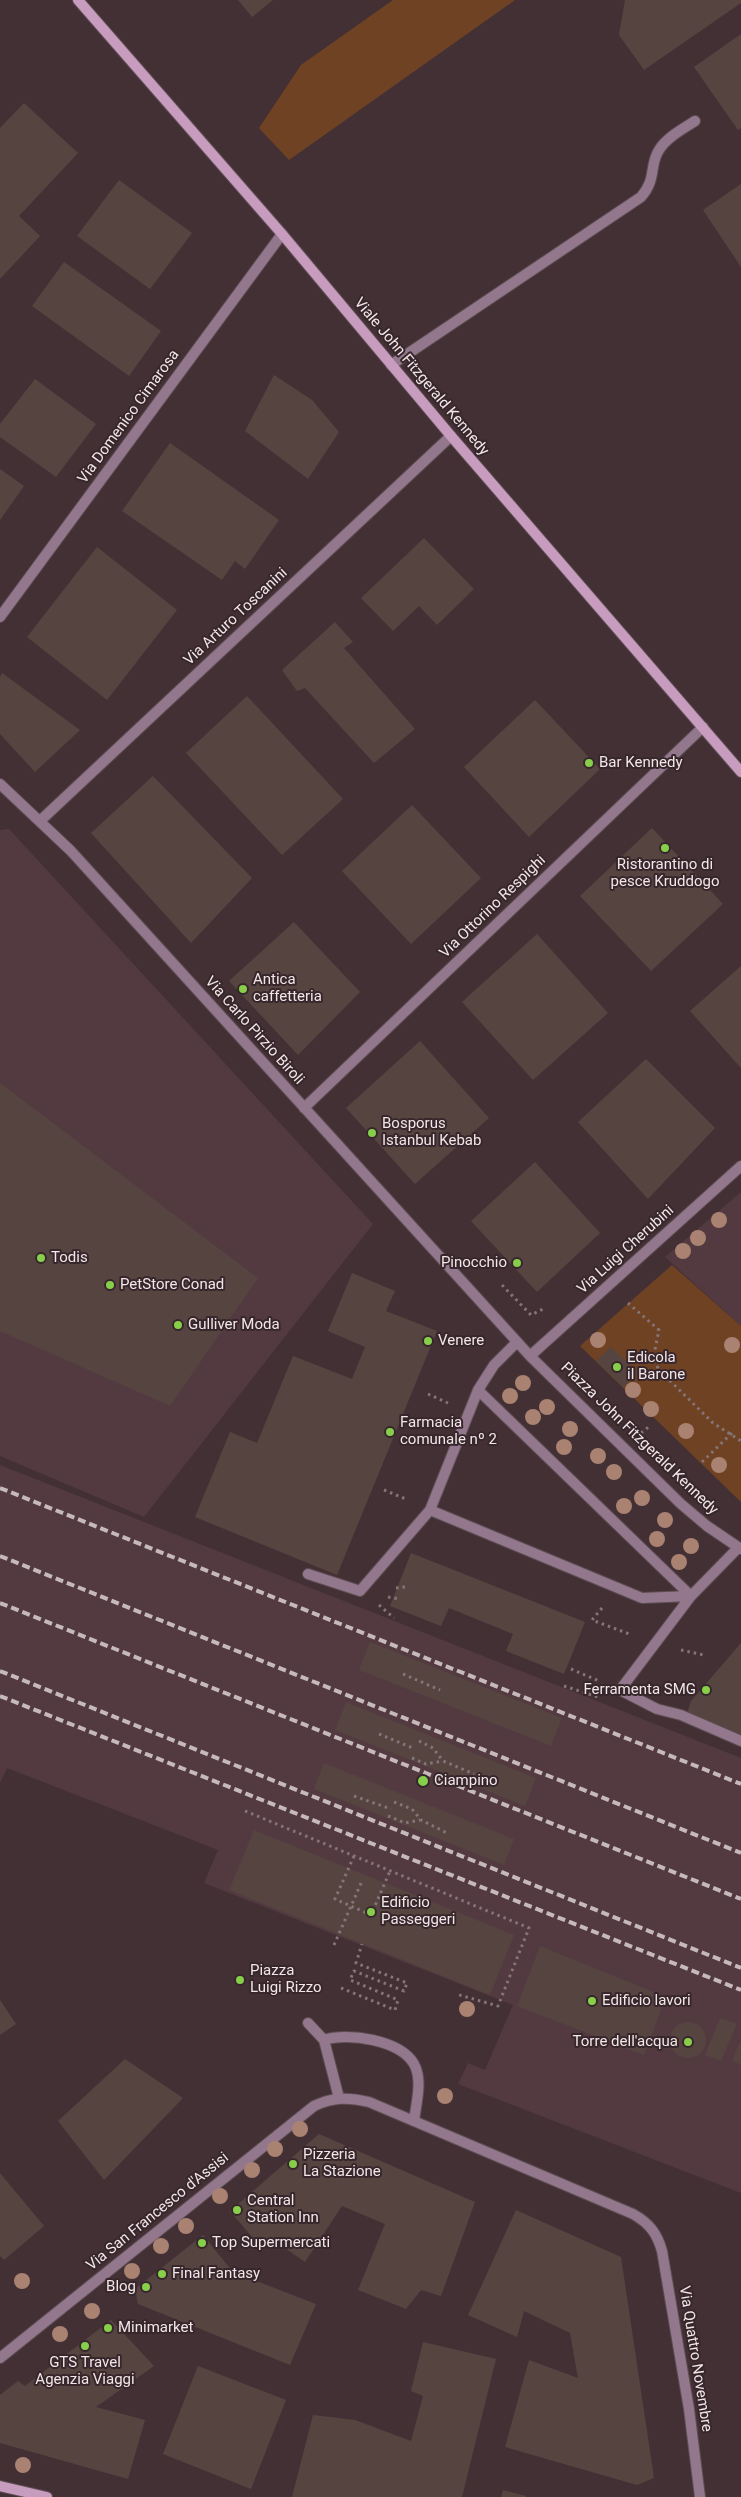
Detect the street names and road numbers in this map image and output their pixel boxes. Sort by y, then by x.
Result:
street label: Viale John Fitzgerald Kennedy [350,294,492,460]
street label: Via Domenico Cimarosa [74,347,184,487]
street label: Via Arturo Toscanini [180,564,292,670]
street label: Via Ottorino Respighi [436,852,550,962]
street label: Via Carlo Pirzio Biroli [201,973,307,1089]
street label: Via Luigi Cherubini [574,1202,678,1298]
street label: Piazza John Fitzgerald Kennedy [557,1359,721,1519]
street label: Via San Francesco d'Assisi [83,2149,233,2275]
street label: Via Quattro Novembre [675,2285,715,2433]

